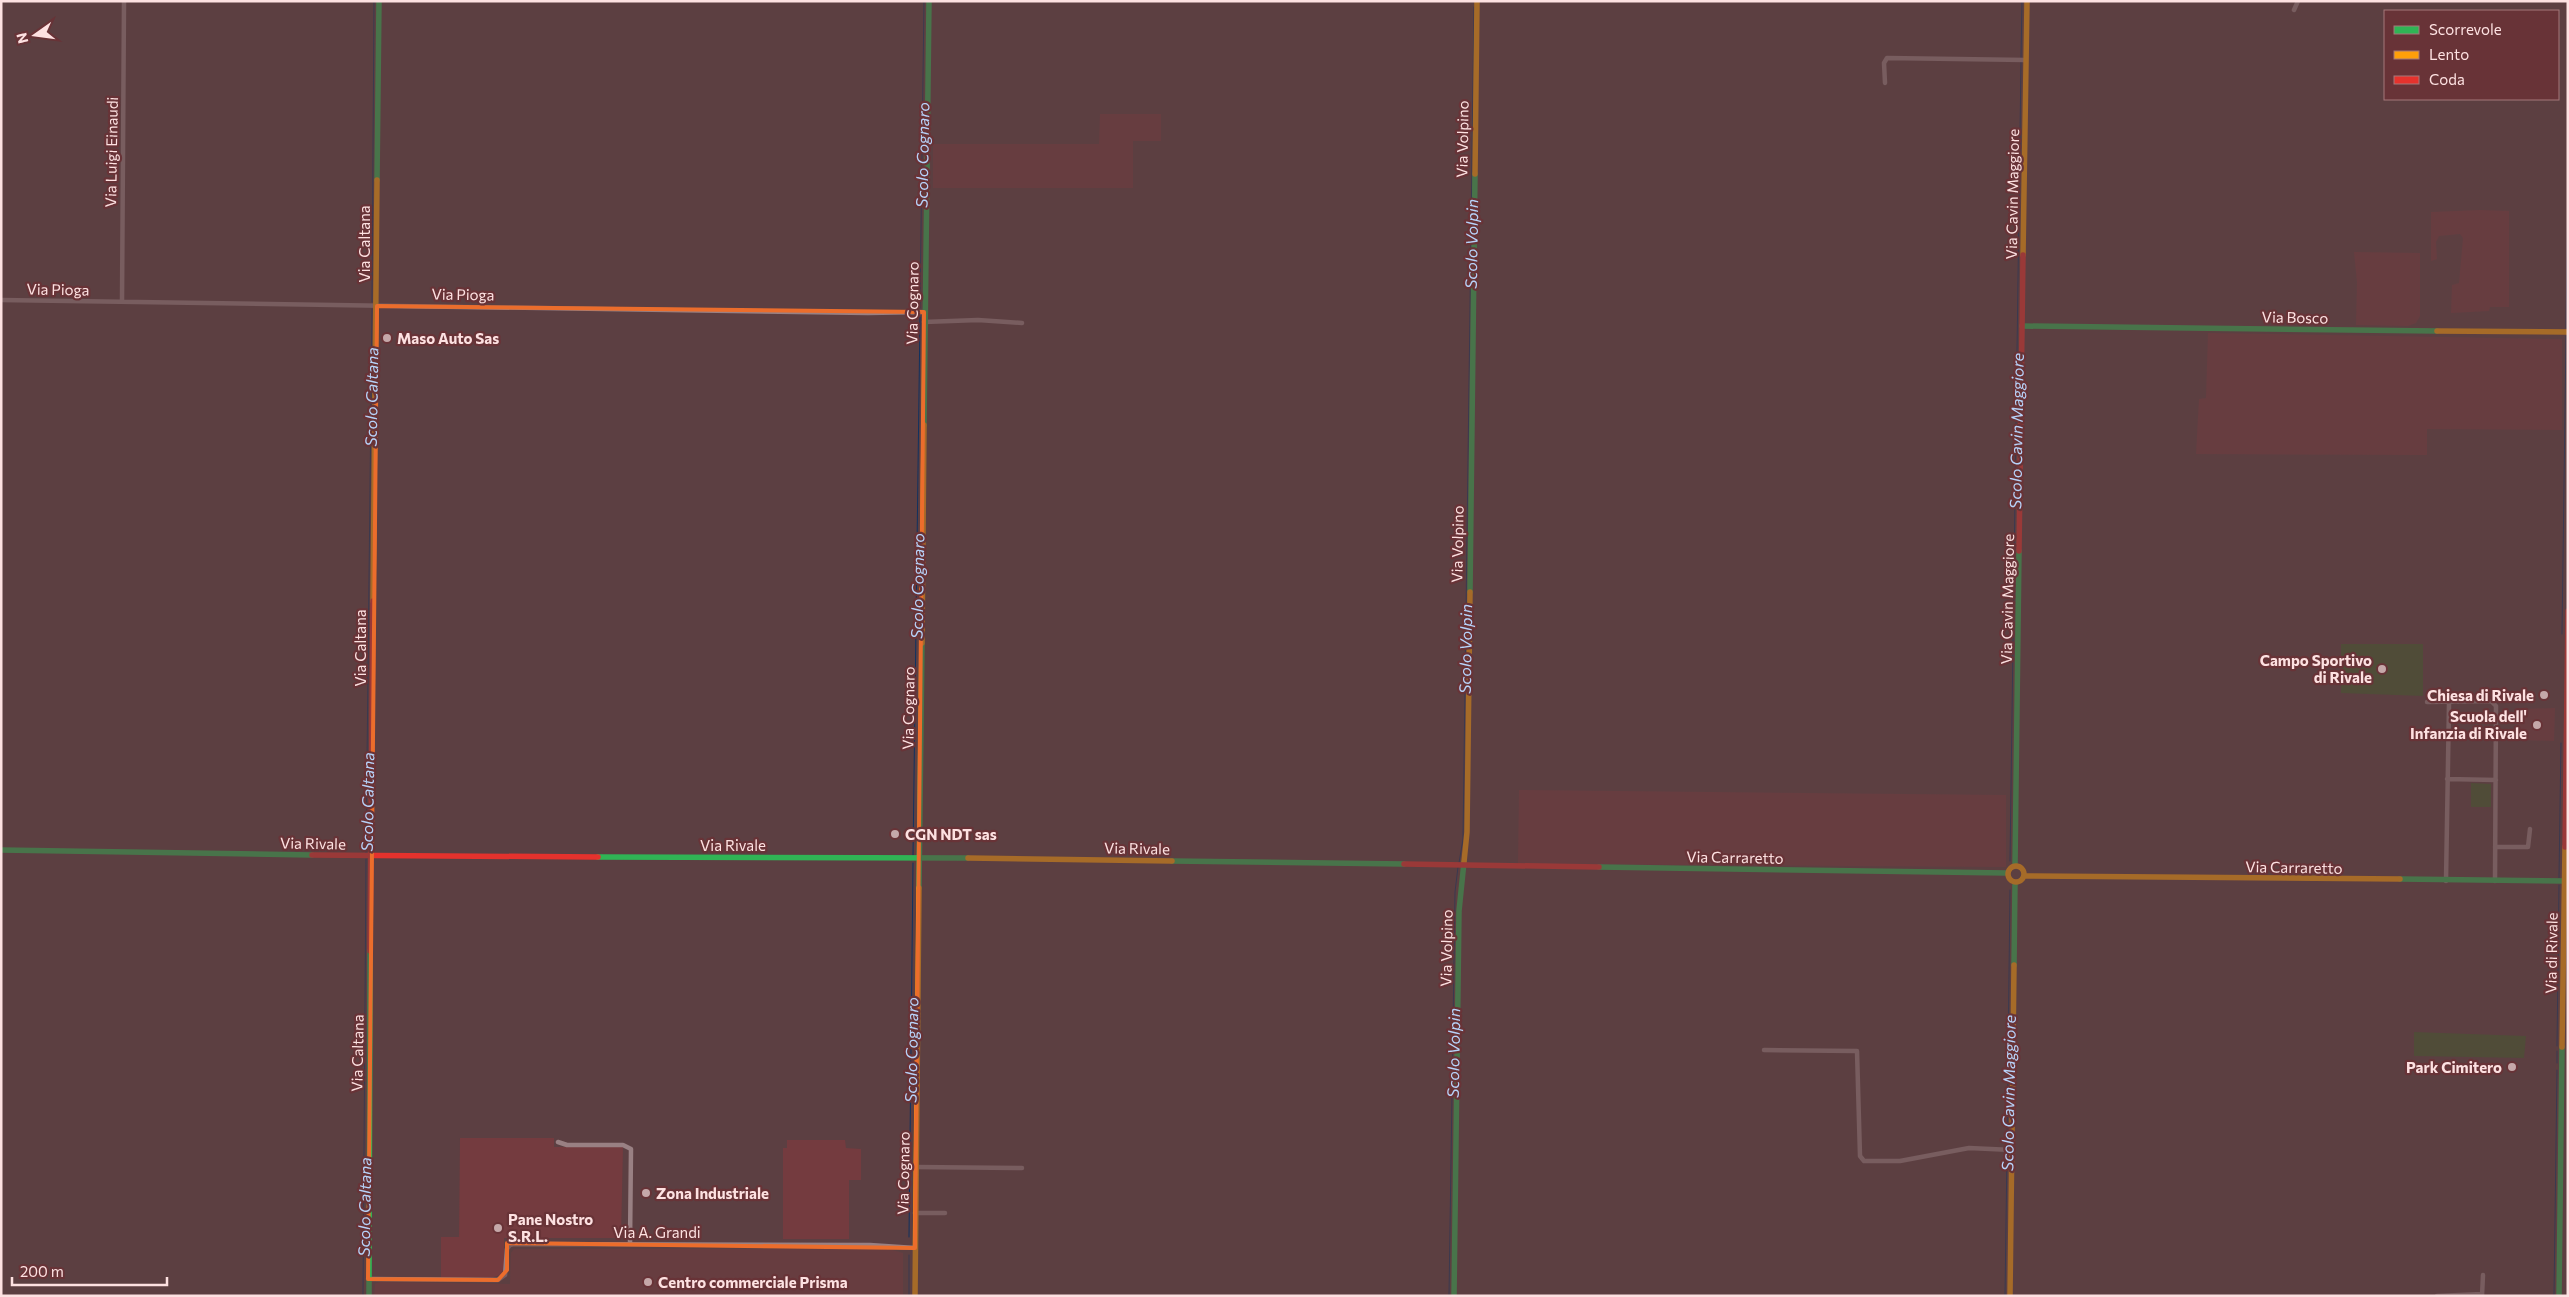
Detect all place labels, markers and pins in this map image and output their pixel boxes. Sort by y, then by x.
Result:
place label: Maso Auto Sas [397,329,499,347]
marker: Maso Auto Sas [381,332,393,344]
place label: Campo Sportivo di Rivale [2260,651,2372,686]
marker: Campo Sportivo di Rivale [2376,663,2388,675]
place label: Chiesa di Rivale [2427,686,2534,704]
marker: Chiesa di Rivale [2538,689,2550,701]
place label: Scuola dell' Infanzia di Rivale [2410,707,2527,742]
marker: Scuola dell' Infanzia di Rivale [2531,719,2543,731]
place label: CGN NDT sas [905,825,997,843]
marker: CGN NDT sas [889,828,901,840]
place label: Park Cimitero [2406,1058,2502,1076]
marker: Park Cimitero [2506,1061,2518,1073]
place label: Zona Industriale [656,1184,769,1202]
marker: Zona Industriale [640,1187,652,1199]
place label: Pane Nostro S.R.L. [508,1210,593,1245]
marker: Pane Nostro S.R.L. [492,1222,504,1234]
place label: Centro commerciale Prisma [658,1273,848,1291]
marker: Centro commerciale Prisma [642,1276,654,1288]

